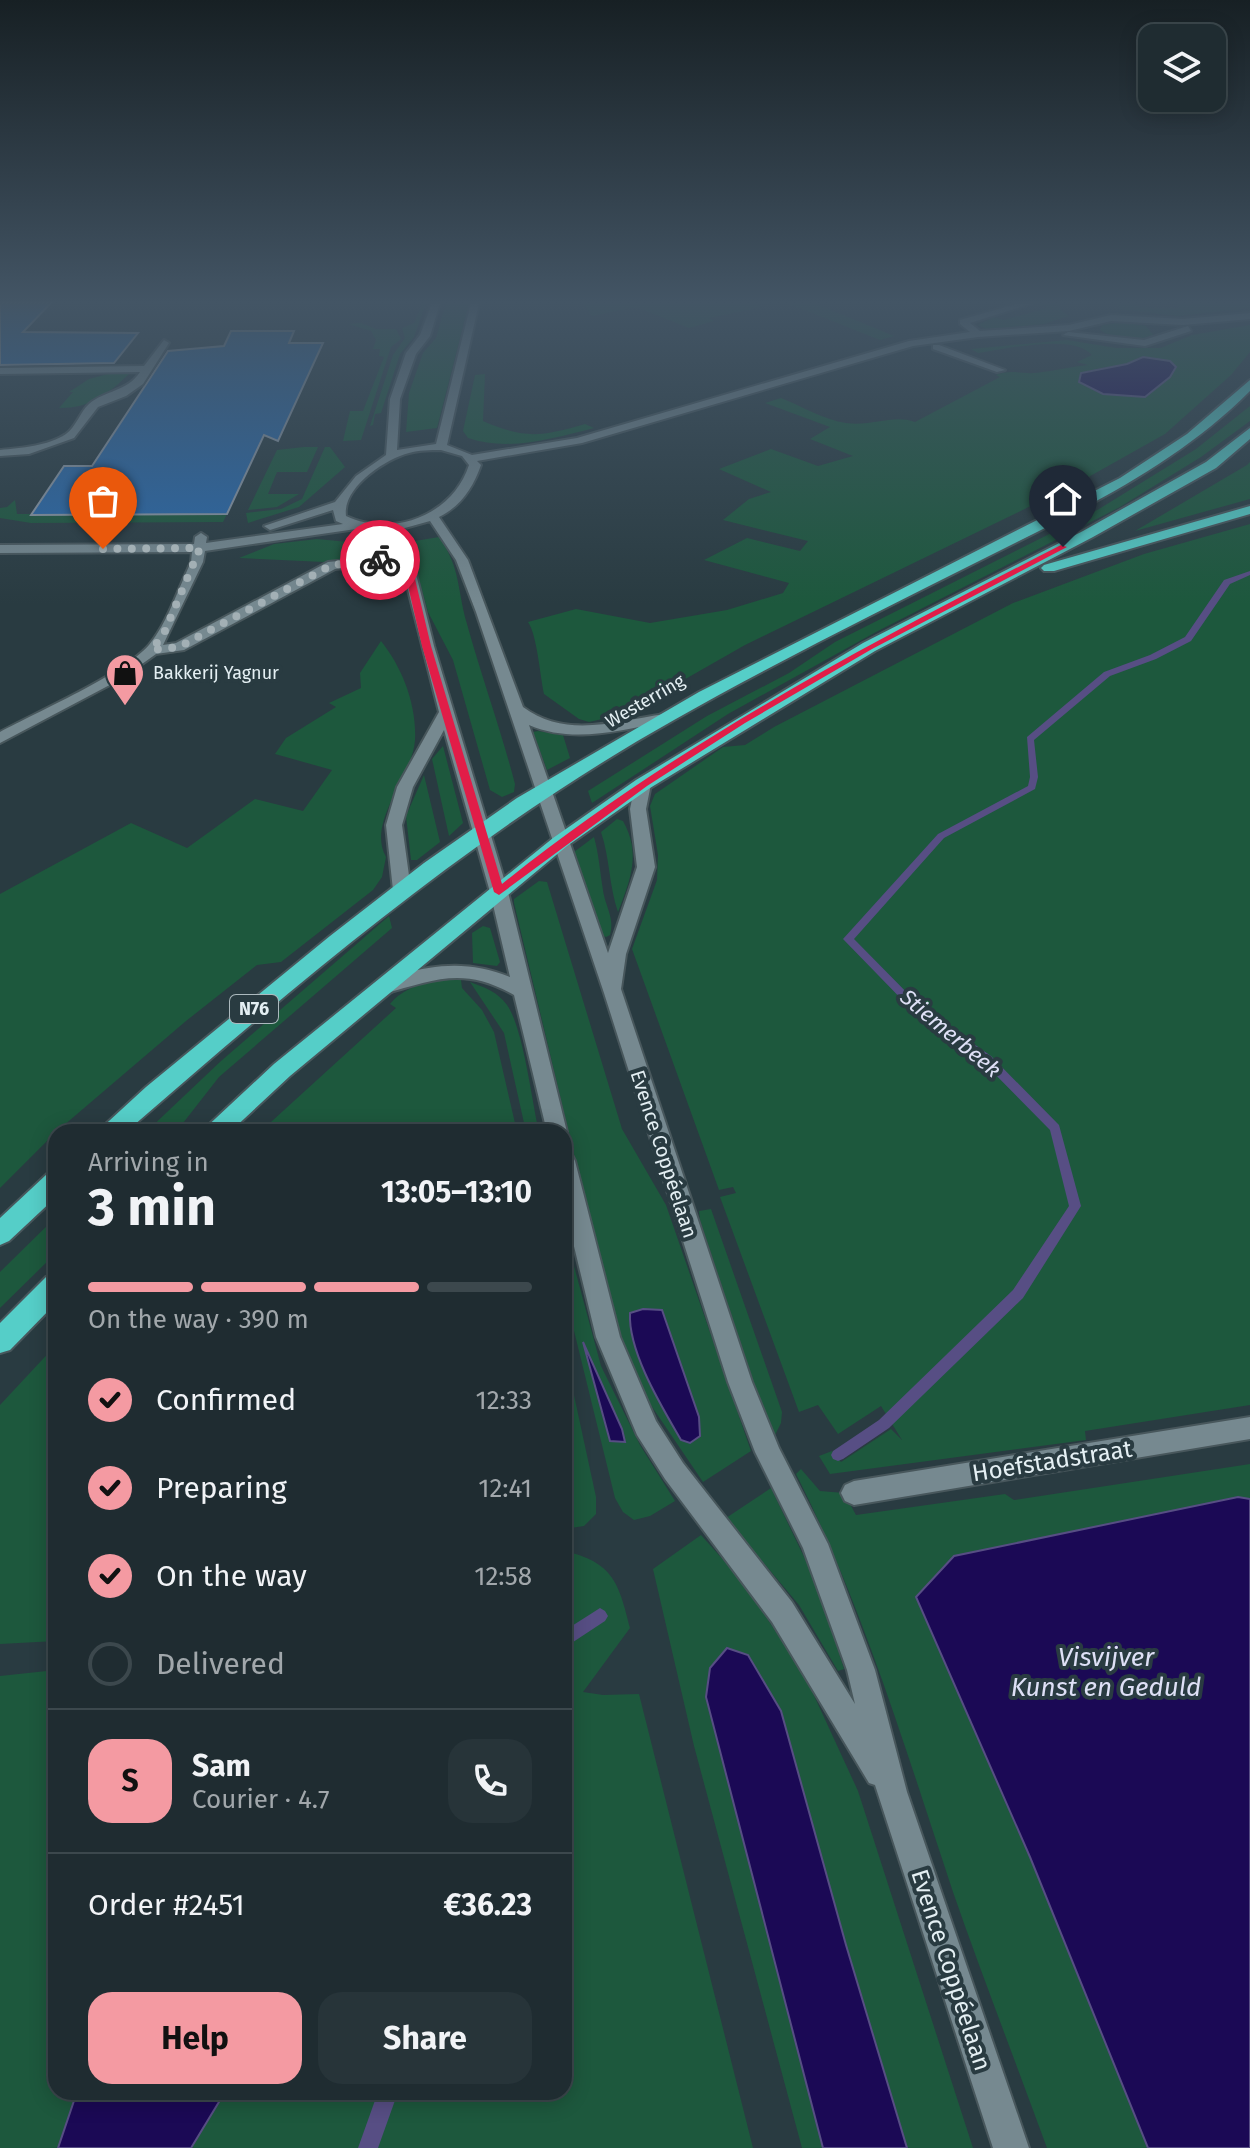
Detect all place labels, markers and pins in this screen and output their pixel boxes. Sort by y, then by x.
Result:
pin [1029,465,1097,547]
pin [69,467,137,549]
shop icon: Bakkerij Yagnur [104,652,146,707]
place label: Bakkerij Yagnur [153,662,279,684]

